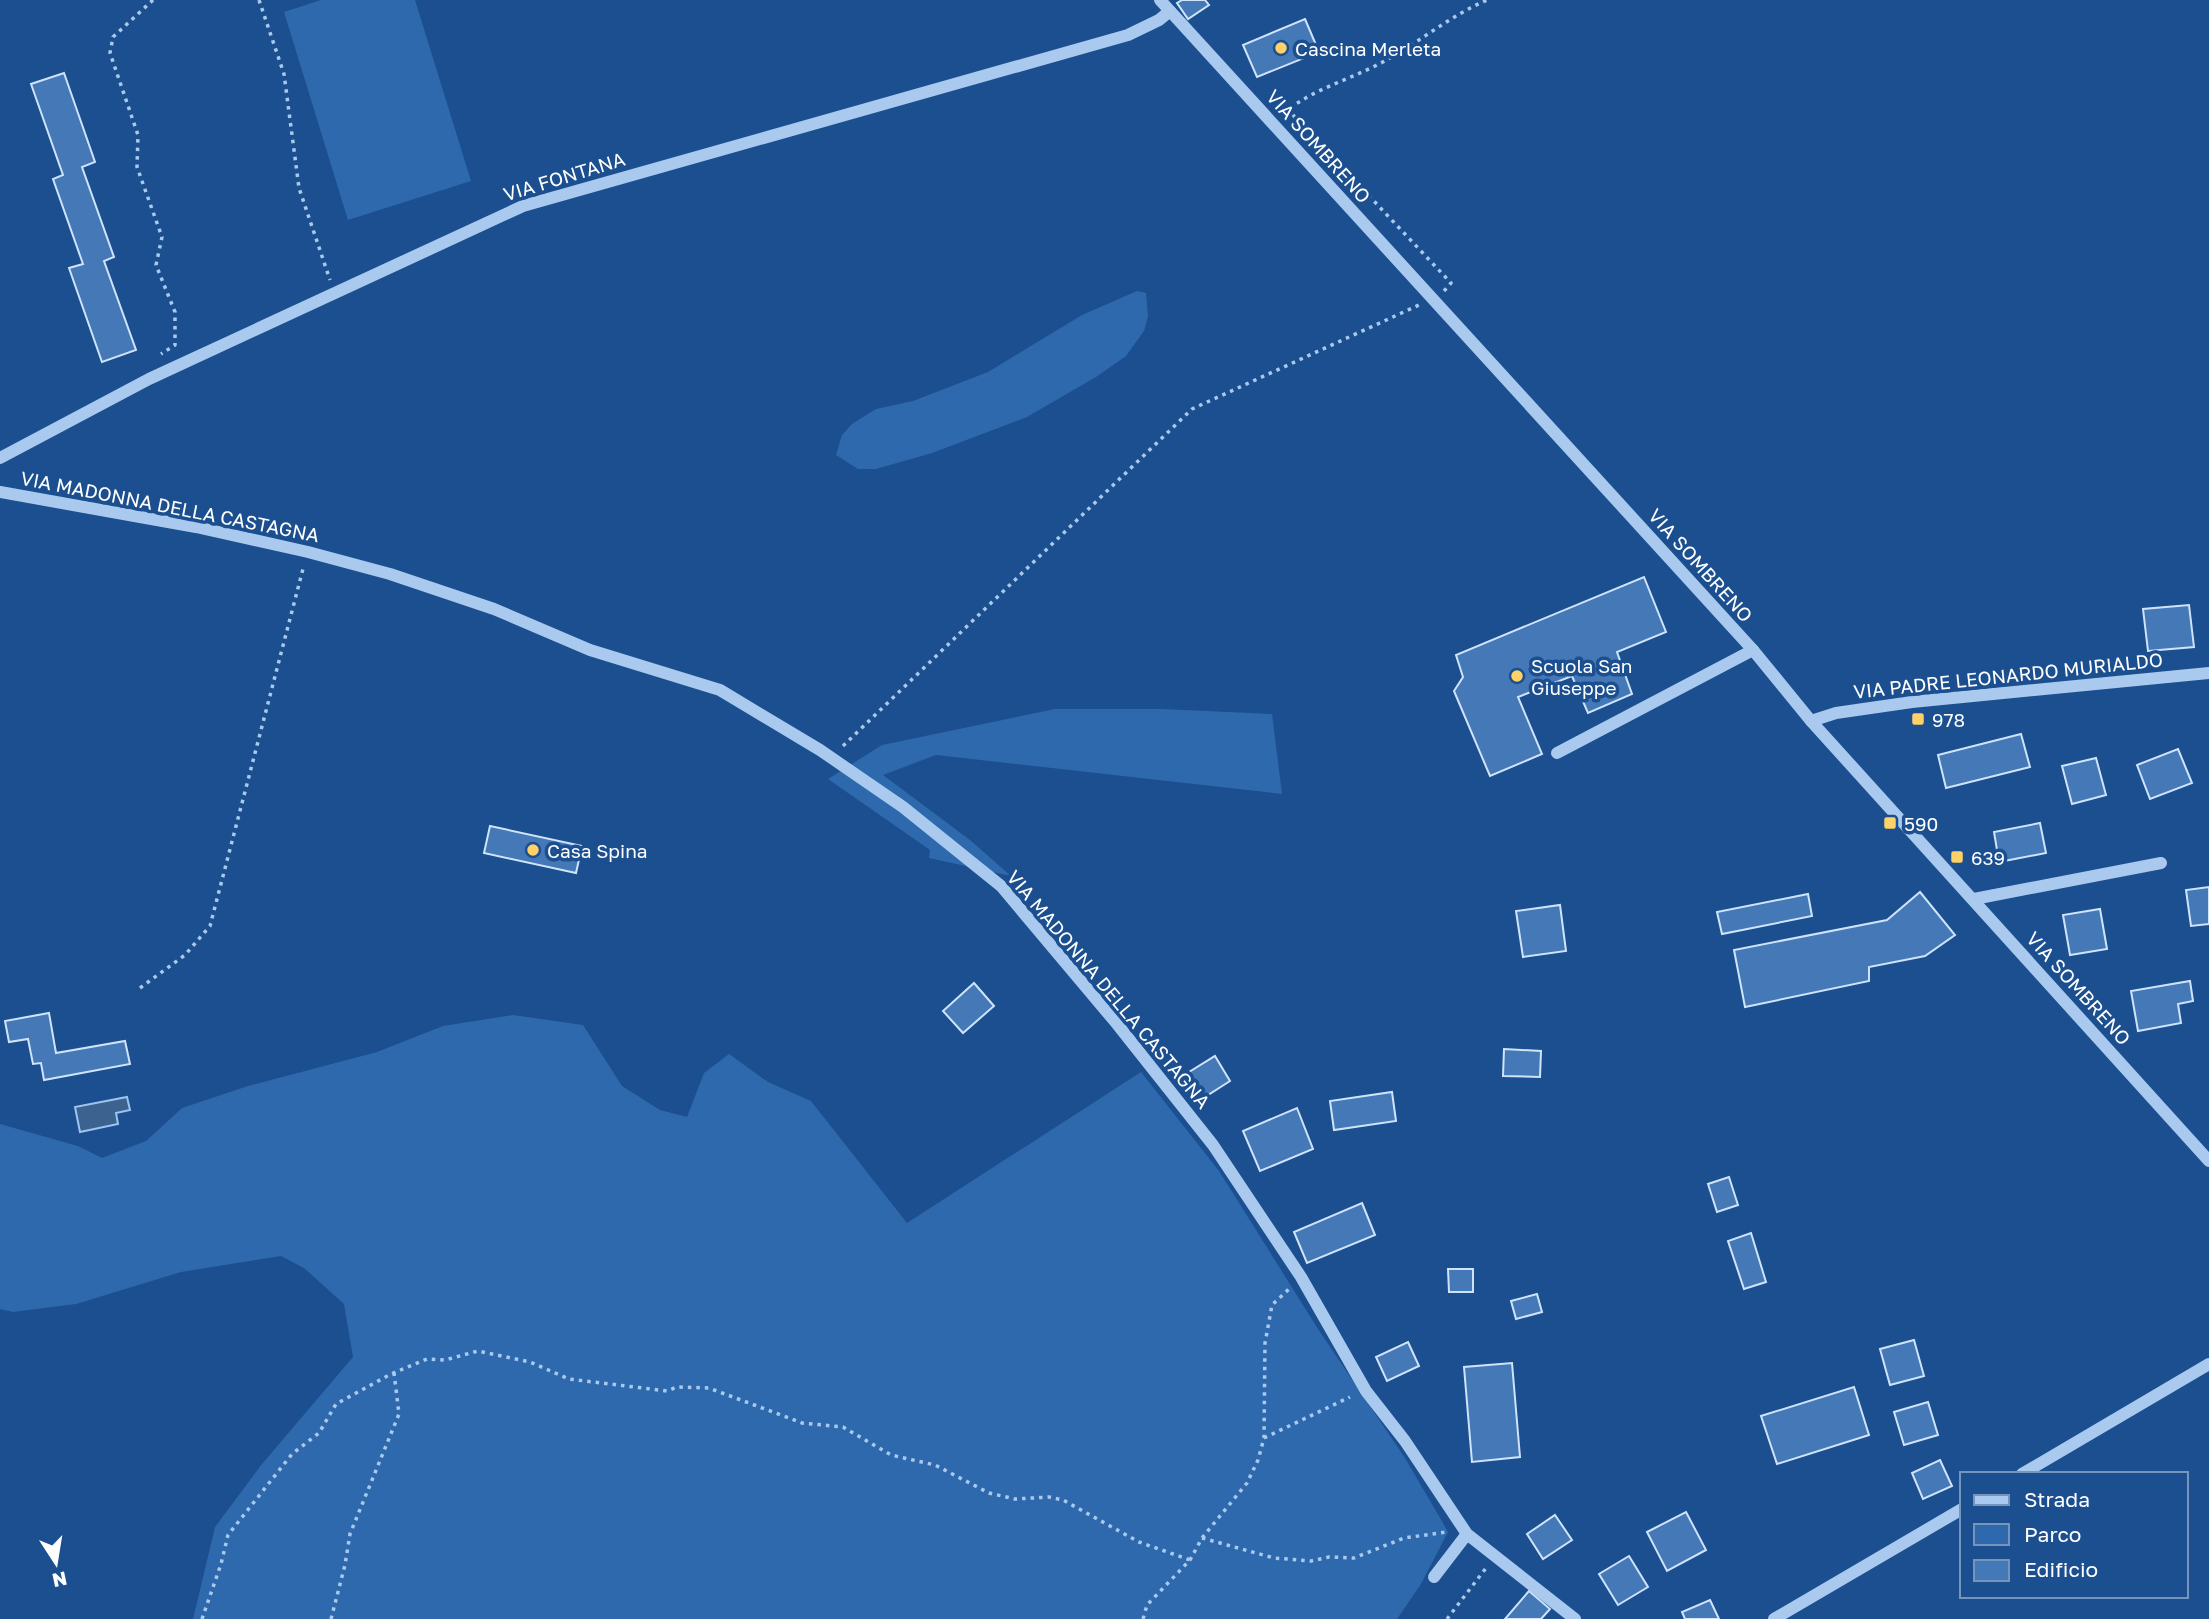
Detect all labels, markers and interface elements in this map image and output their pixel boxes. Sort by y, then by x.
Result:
place label: Cascina Merleta [1295,37,1441,60]
marker: Cascina Merleta [1273,40,1289,56]
street label: VIA SOMBRENO [1262,85,1376,207]
street label: VIA FONTANA [500,146,628,205]
street label: VIA MADONNA DELLA CASTAGNA [19,466,322,546]
street label: VIA SOMBRENO [1644,504,1758,626]
street label: VIA PADRE LEONARDO MURIALDO [1852,647,2164,703]
place label: Scuola San Giuseppe [1531,654,1633,699]
marker: Scuola San Giuseppe [1509,668,1525,684]
place label: 978 [1932,708,1965,731]
marker: 978 [1910,711,1926,727]
place label: 590 [1904,812,1938,835]
marker: 590 [1882,815,1898,831]
place label: Casa Spina [547,839,648,862]
marker: Casa Spina [525,842,541,858]
place label: 639 [1971,846,2005,869]
marker: 639 [1949,849,1965,865]
street label: VIA MADONNA DELLA CASTAGNA [1003,865,1216,1113]
street label: VIA SOMBRENO [2022,927,2136,1049]
legend [1960,1472,2188,1598]
text: Strada [2024,1486,2090,1512]
text: Parco [2024,1521,2081,1547]
north arrow [21,1528,91,1598]
text: Edificio [2024,1556,2098,1582]
text: N [50,1567,69,1593]

